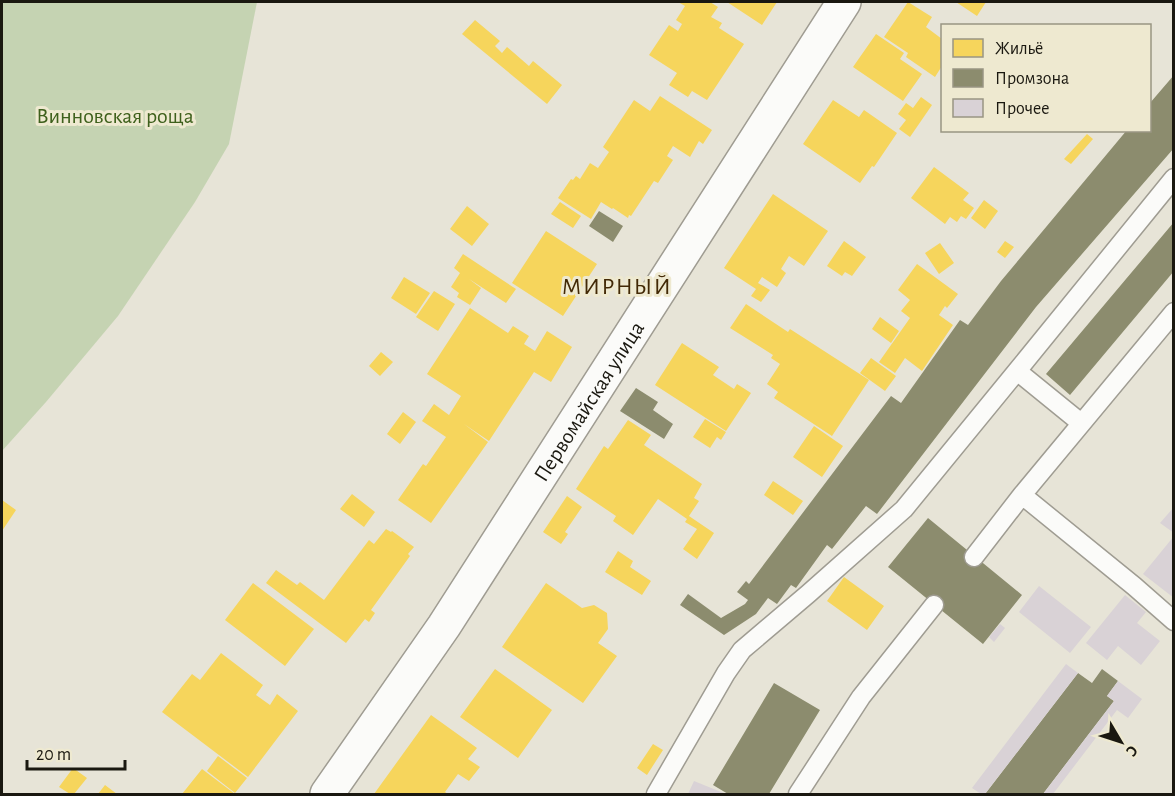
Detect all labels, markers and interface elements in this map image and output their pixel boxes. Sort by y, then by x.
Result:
legend [941,24,1151,132]
text: Жильё [995,40,1043,58]
text: Промзона [995,70,1069,88]
text: Прочее [995,100,1050,118]
park label: Винновская роща [36,105,194,127]
district label: МИРНЫЙ [562,275,672,299]
street label: Первомайская улица [530,318,648,486]
north arrow [1091,712,1151,772]
scale bar [27,733,124,771]
text: С [1123,742,1141,759]
text: 20 m [36,746,71,764]

